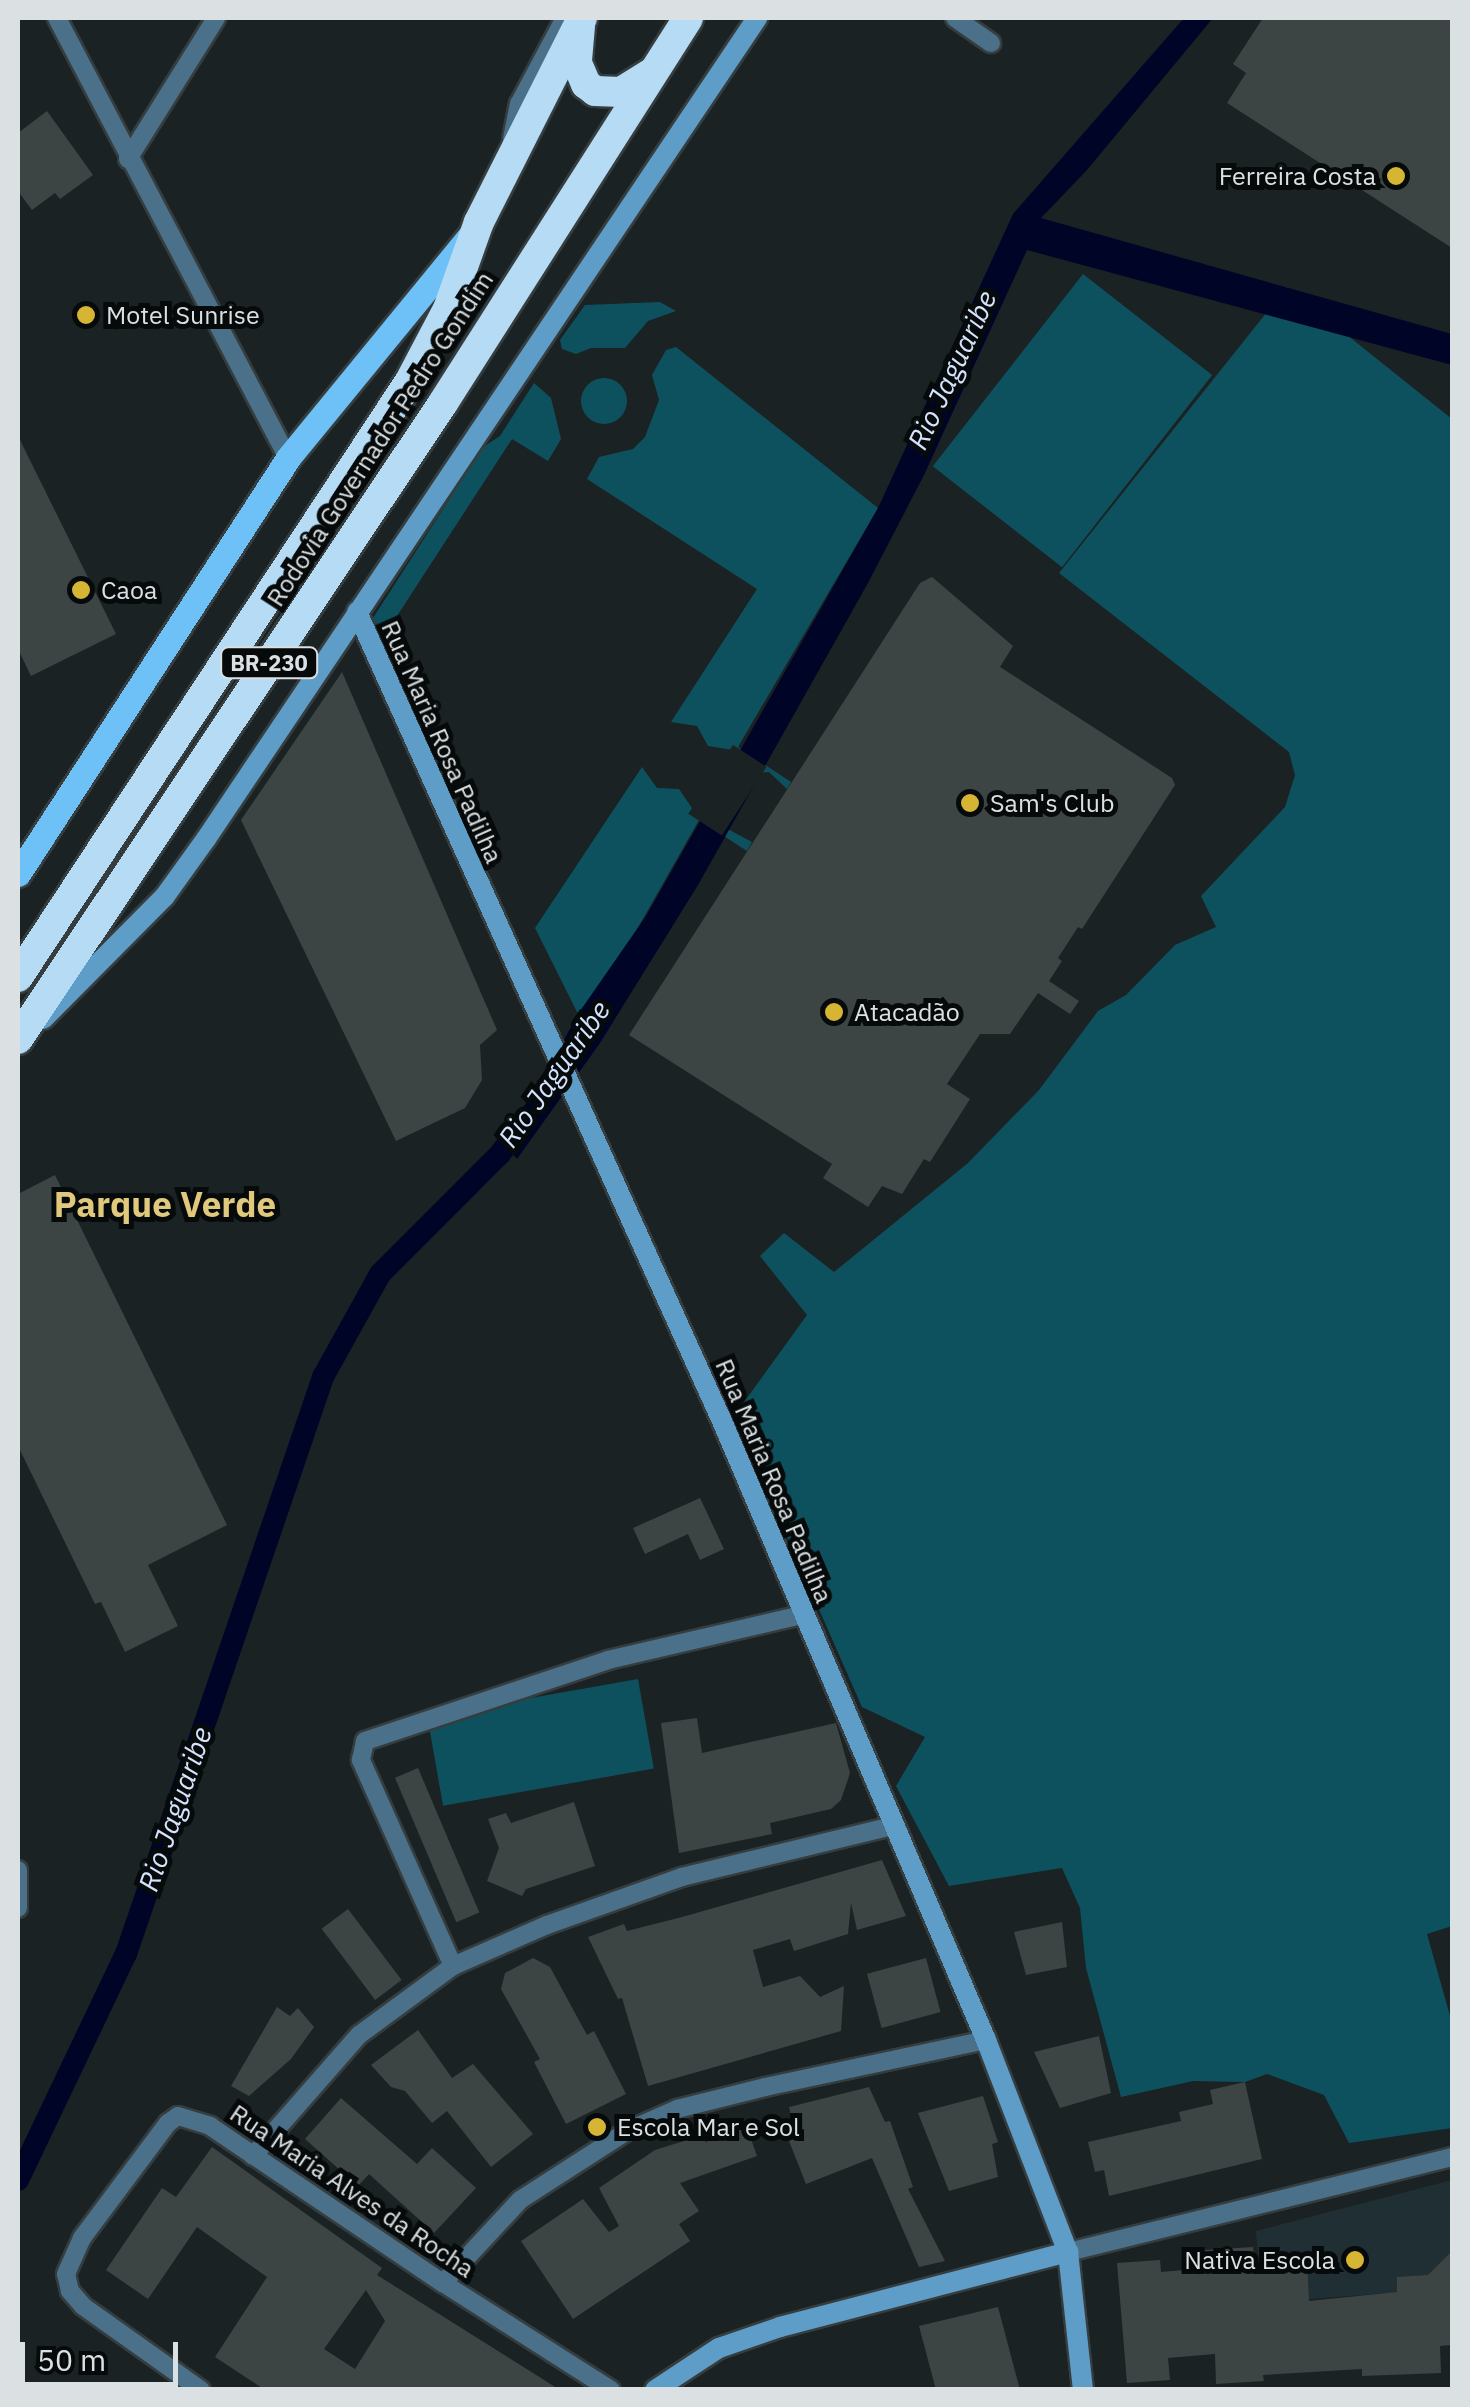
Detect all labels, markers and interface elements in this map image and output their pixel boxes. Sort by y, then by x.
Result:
place label: Ferreira Costa [1219,161,1376,191]
marker: Ferreira Costa [1385,165,1407,187]
street label: Rodovia Governador Pedro Gondim [260,266,500,612]
water label: Rio Jaguaribe [901,285,1003,455]
place label: Motel Sunrise [106,300,260,330]
marker: Motel Sunrise [75,304,97,326]
place label: Caoa [101,575,157,605]
marker: Caoa [70,579,92,601]
street label: Rua Maria Rosa Padilha [375,616,509,868]
road number: BR-230 [219,646,319,680]
place label: Sam's Club [990,788,1114,818]
marker: Sam's Club [959,792,981,814]
water label: Rio Jaguaribe [491,994,617,1154]
place label: Atacadão [854,997,960,1027]
marker: Atacadão [823,1001,845,1023]
district label: Parque Verde [54,1183,276,1225]
street label: Rua Maria Rosa Padilha [709,1354,839,1608]
water label: Rio Jaguaribe [131,1723,219,1895]
street label: Rua Maria Alves da Rocha [224,2098,480,2284]
place label: Escola Mar e Sol [617,2112,800,2142]
marker: Escola Mar e Sol [586,2116,608,2138]
place label: Nativa Escola [1184,2245,1335,2275]
marker: Nativa Escola [1344,2249,1366,2271]
scale bar [25,2322,182,2384]
text: 50 m [37,2340,106,2379]

